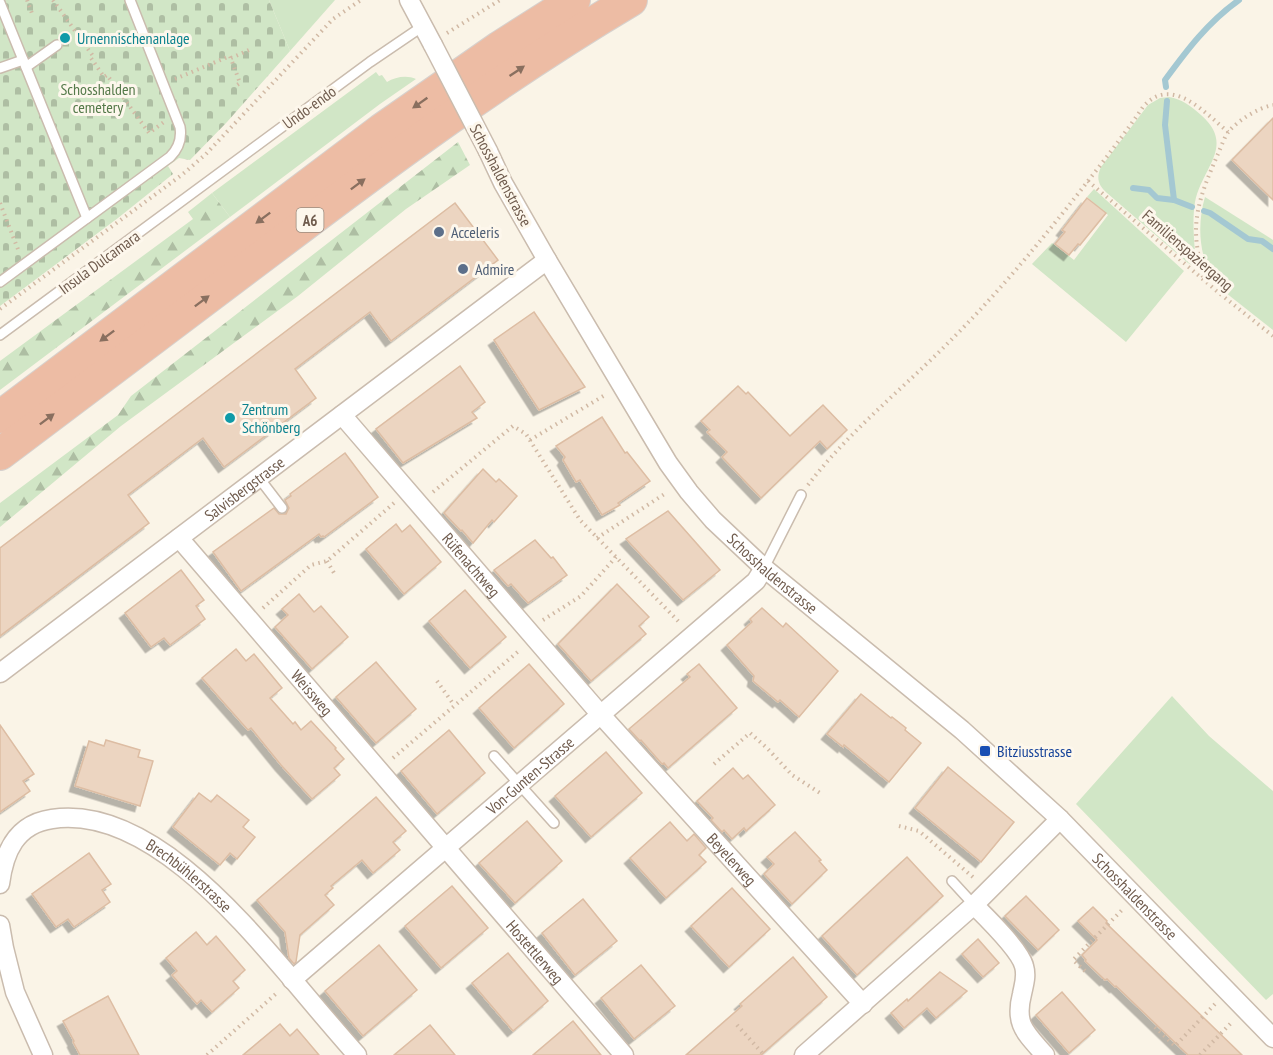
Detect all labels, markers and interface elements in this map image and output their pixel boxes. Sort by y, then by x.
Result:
place label: Urnennischenanlage [77,28,190,48]
marker: Urnennischenanlage [58,31,72,45]
one-way arrow [509,66,525,77]
park label: Schosshalden cemetery [60,79,136,117]
street label: Undo-endo [278,81,340,133]
one-way arrow [413,97,429,109]
street label: Schosshaldenstrasse [466,120,536,230]
one-way arrow [350,178,366,191]
street label: Familienspaziergang [1138,205,1238,295]
road number: A6 [296,208,324,232]
one-way arrow [256,212,271,224]
place label: Acceleris [451,222,499,242]
marker: Acceleris [432,225,446,239]
street label: Insula Dulcamara [55,226,143,298]
place label: Admire [475,259,514,279]
marker: Admire [456,262,470,276]
one-way arrow [195,296,210,308]
one-way arrow [100,329,115,341]
place label: Zentrum Schönberg [242,399,300,437]
marker: Zentrum Schönberg [223,411,237,425]
one-way arrow [38,413,54,425]
street label: Salvisbergstrasse [200,452,288,525]
street label: Rüfenachtweg [438,529,505,601]
street label: Schosshaldenstrasse [723,529,822,618]
street label: Weissweg [287,666,337,720]
street label: Von-Gunten-Strasse [481,732,578,819]
place label: Bitziusstrasse [997,741,1072,761]
marker: Bitziusstrasse [978,744,992,758]
street label: Beyelerweg [703,829,761,890]
street label: Brechbühlerstrasse [143,834,236,916]
street label: Schosshaldenstrasse [1088,849,1182,944]
street label: Hostettlerweg [502,916,568,988]

